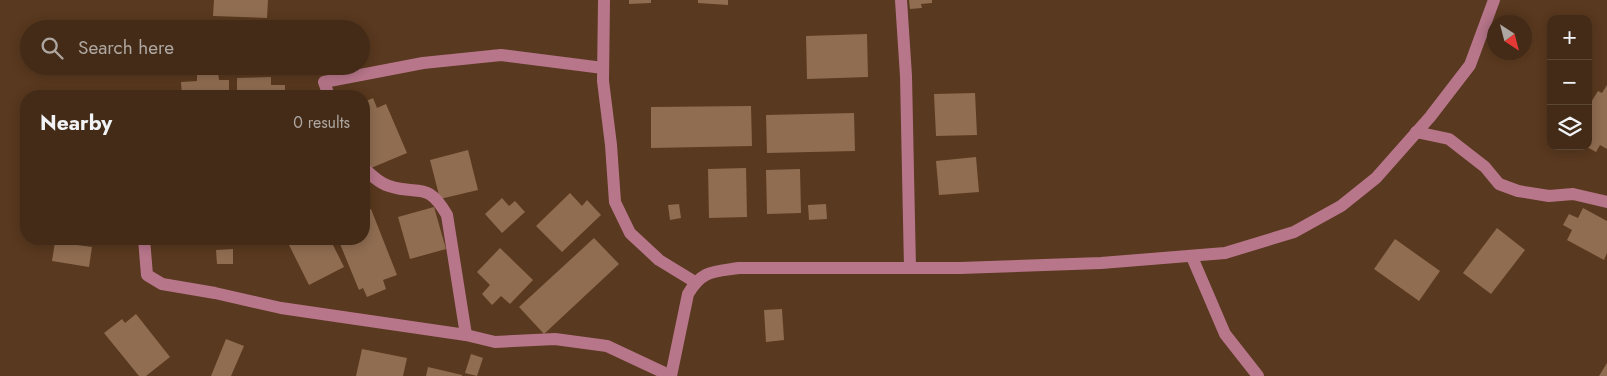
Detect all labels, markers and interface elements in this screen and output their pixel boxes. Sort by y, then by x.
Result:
north arrow [1487,15,1532,60]
map controls [1547,15,1592,150]
button: + [1547,15,1592,60]
search box [20,20,370,75]
icon: search [38,34,66,62]
text: Search here [78,34,174,61]
button: − [1547,60,1592,105]
button: layers [1547,105,1592,150]
text: Nearby [40,108,112,138]
text: 0 results [293,111,350,134]

